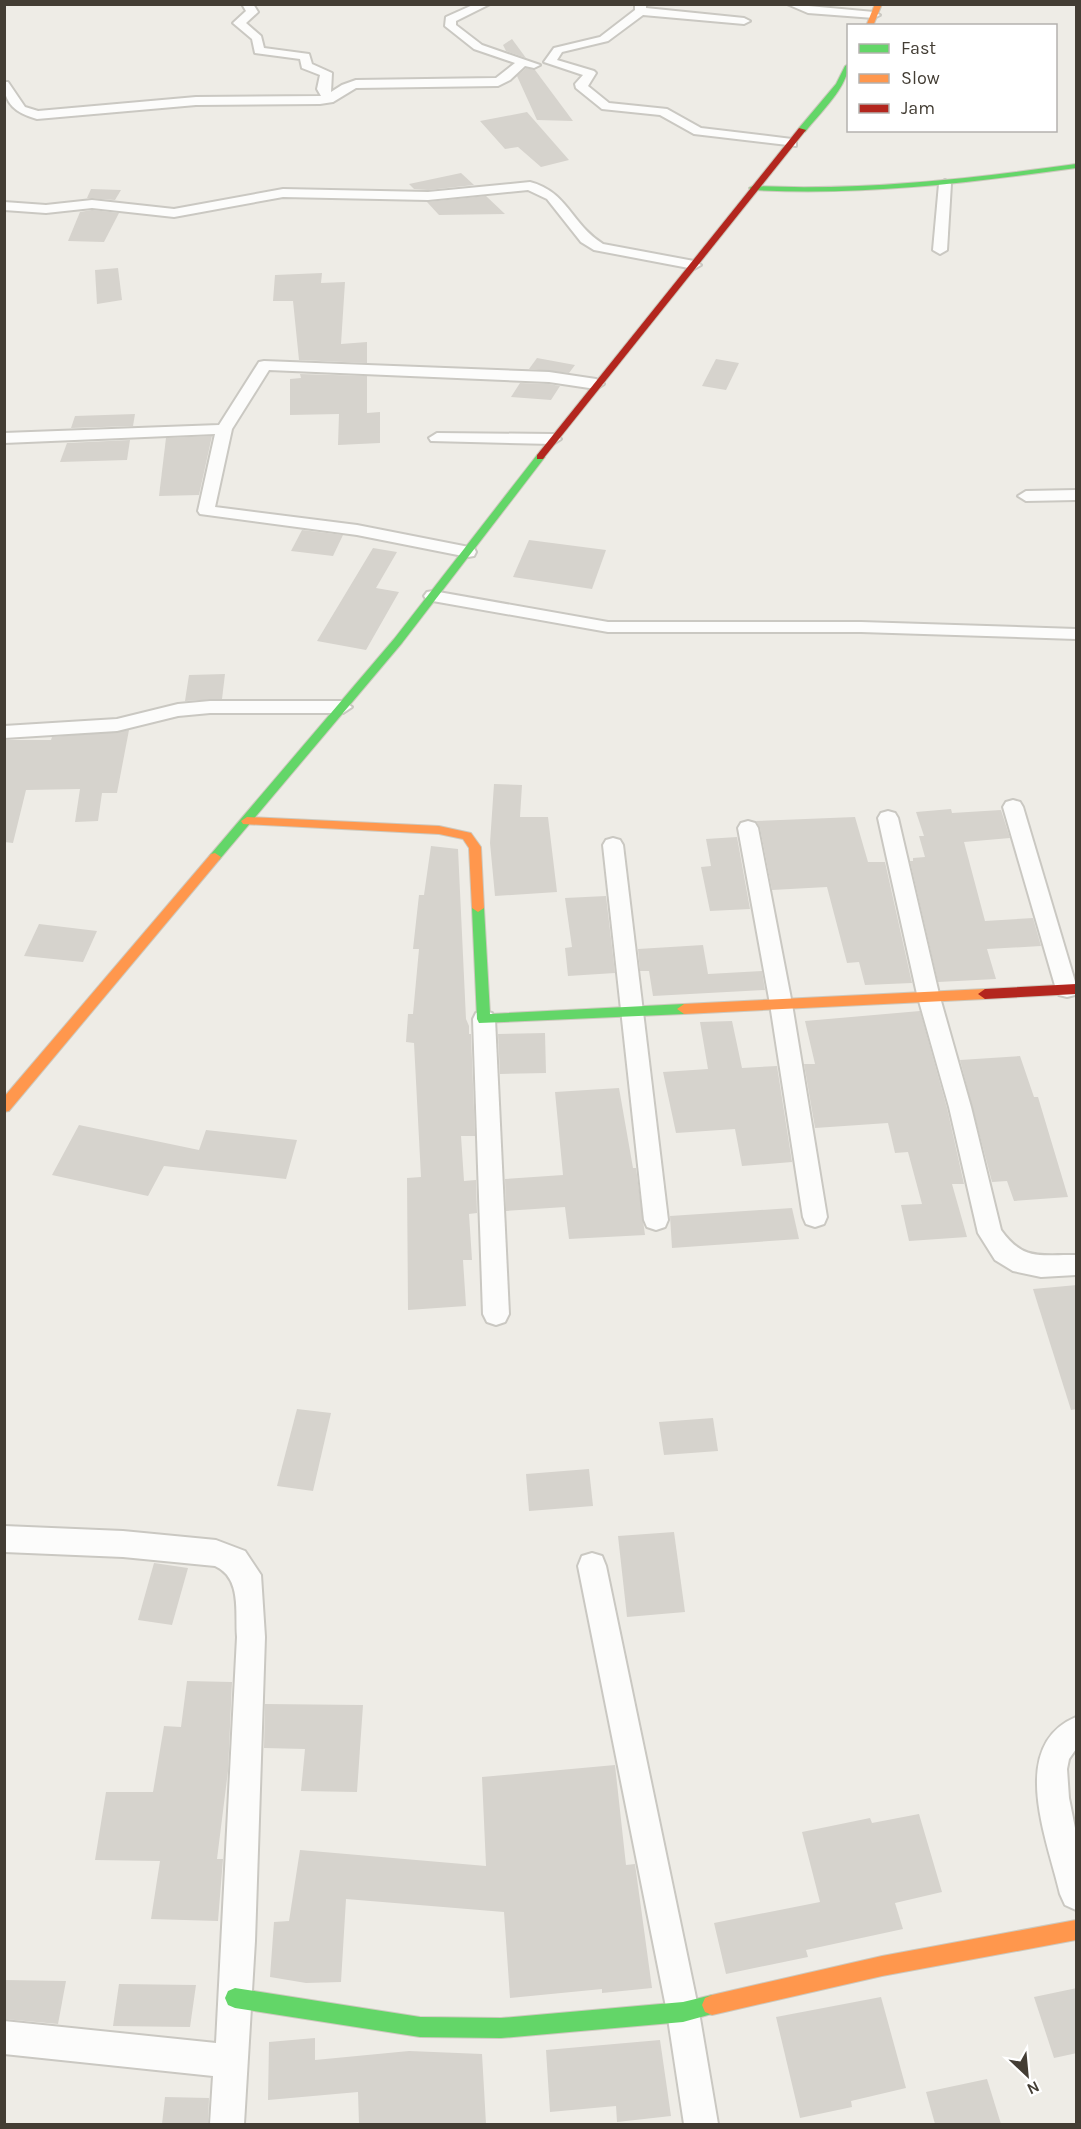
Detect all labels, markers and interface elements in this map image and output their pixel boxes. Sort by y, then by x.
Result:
legend [847,24,1057,132]
text: Fast [901,37,936,59]
text: Slow [901,67,940,89]
text: Jam [901,97,935,119]
north arrow [997,2045,1057,2105]
text: N [1024,2077,1043,2099]

